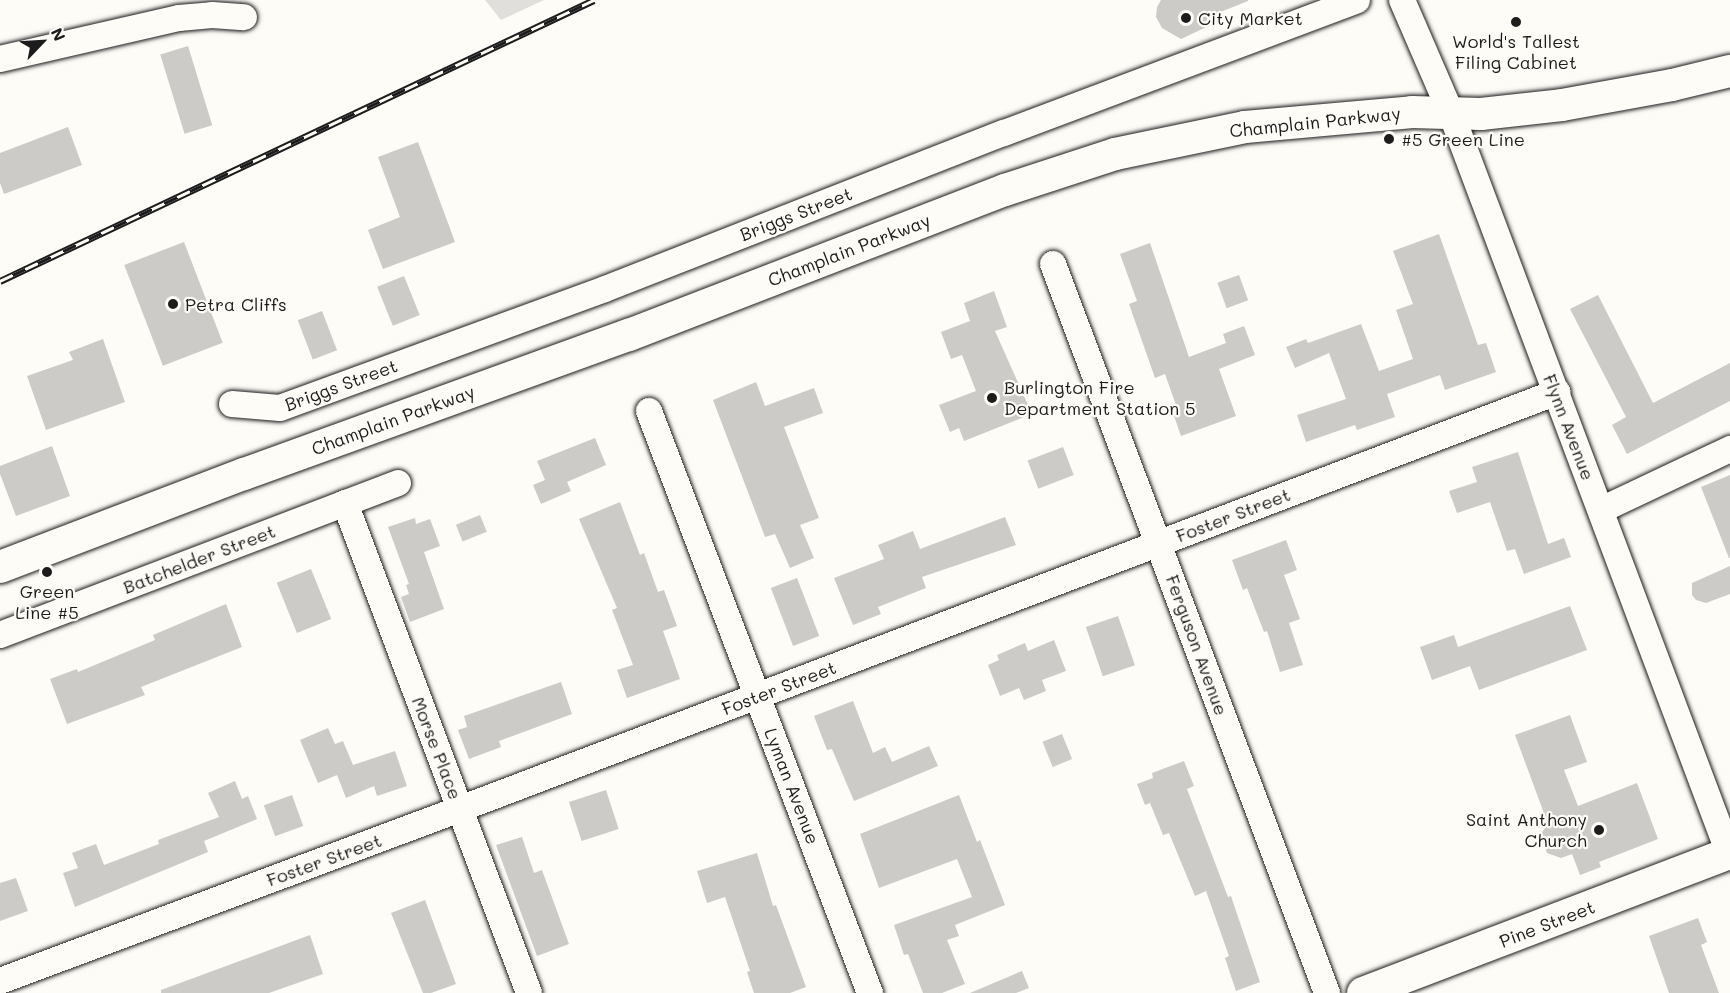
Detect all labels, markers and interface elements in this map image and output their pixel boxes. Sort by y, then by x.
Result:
place label: City Market [1198,7,1303,29]
marker: City Market [1179,11,1193,25]
north arrow [12,12,72,72]
marker: World's Tallest Filing Cabinet [1509,15,1523,29]
text: N [47,24,71,44]
place label: World's Tallest Filing Cabinet [1452,31,1580,74]
street label: Champlain Parkway [1228,102,1402,142]
place label: #5 Green Line [1401,128,1525,150]
marker: #5 Green Line [1382,132,1396,146]
street label: Briggs Street [737,183,855,245]
street label: Champlain Parkway [765,209,933,291]
place label: Petra Cliffs [185,293,287,315]
marker: Petra Cliffs [166,297,180,311]
street label: Briggs Street [282,355,400,415]
street label: Flynn Avenue [1539,371,1599,483]
place label: Burlington Fire Department Station 5 [1004,377,1196,420]
street label: Champlain Parkway [308,380,478,460]
marker: Burlington Fire Department Station 5 [985,391,999,405]
street label: Foster Street [1173,483,1293,547]
street label: Batchelder Street [120,520,278,598]
marker: Green Line #5 [40,565,54,579]
street label: Ferguson Avenue [1162,572,1232,718]
place label: Green Line #5 [15,581,79,624]
street label: Foster Street [719,656,839,720]
street label: Morse Place [408,694,466,802]
street label: Lyman Avenue [760,725,824,847]
place label: Saint Anthony Church [1466,809,1587,852]
marker: Saint Anthony Church [1592,823,1606,837]
street label: Foster Street [264,829,384,891]
street label: Pine Street [1496,896,1598,952]

